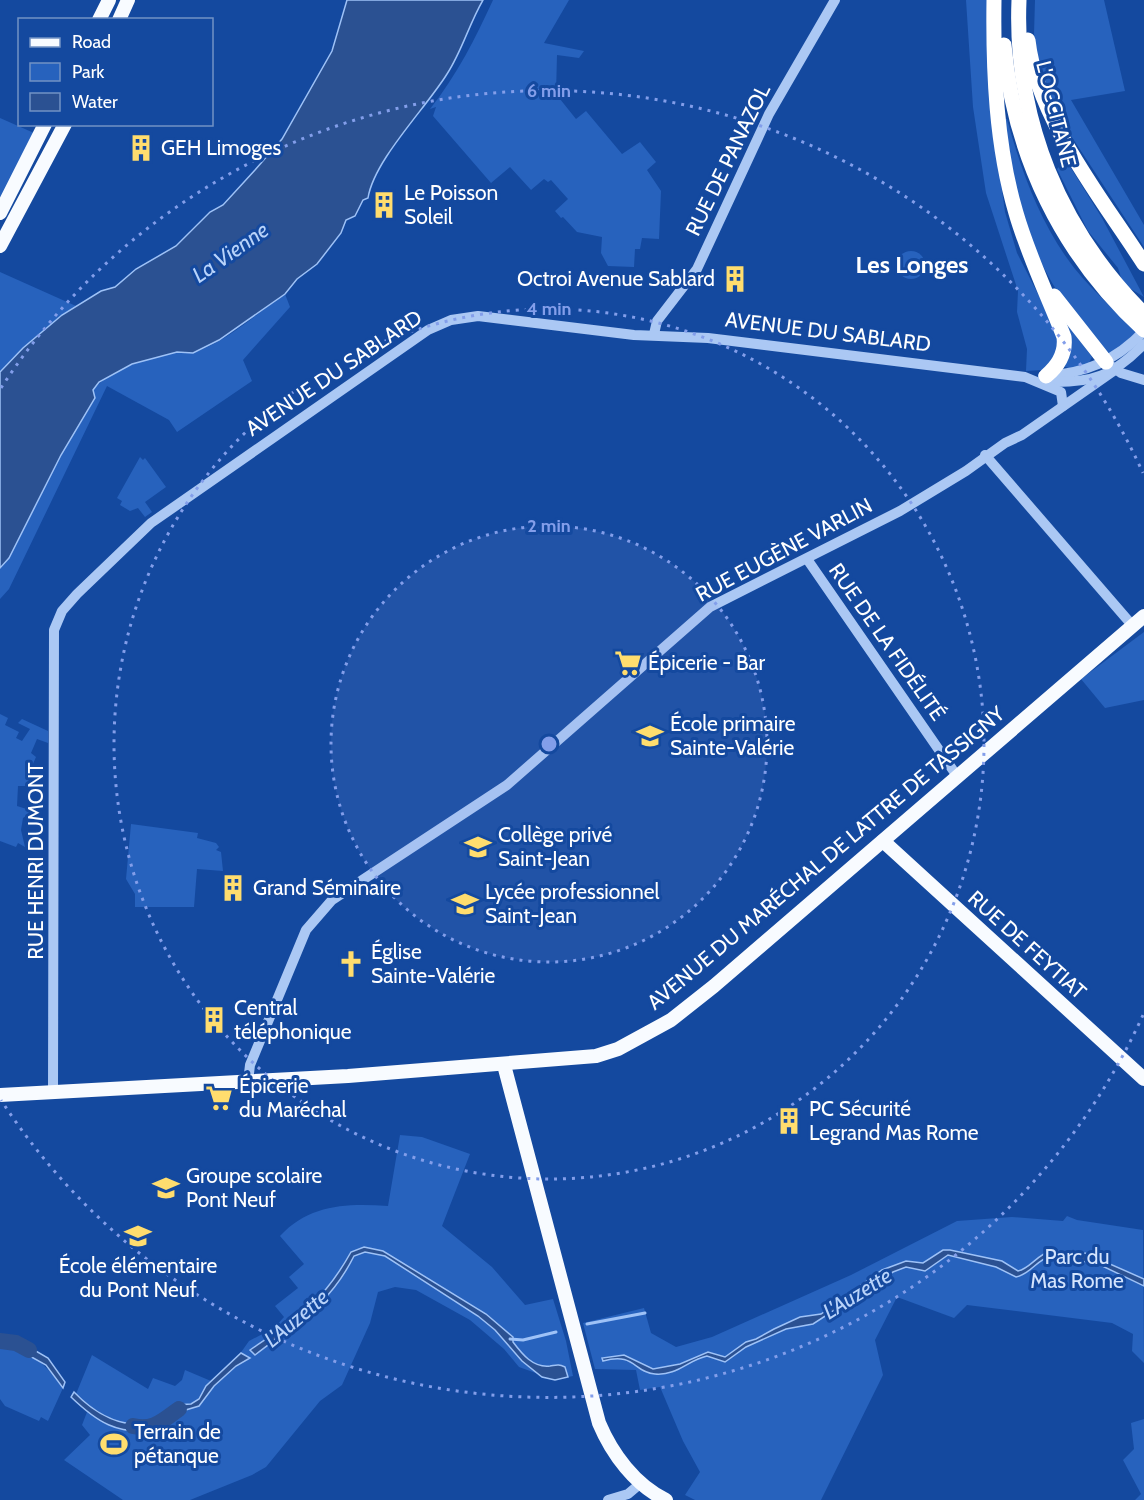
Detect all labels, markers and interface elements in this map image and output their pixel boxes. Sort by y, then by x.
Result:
legend [18,18,213,126]
text: Road [72,31,111,53]
street label: L'OCCITANE [1031,58,1082,170]
text: Park [72,61,105,83]
street label: RUE DE PANAZOL [680,79,775,240]
text: 6 min [527,80,571,102]
text: Water [72,91,118,113]
building icon: GEH Limoges [126,133,156,163]
place label: GEH Limoges [161,135,281,160]
place label: Le Poisson Soleil [404,180,498,229]
building icon: Le Poisson Soleil [369,190,399,220]
water label: La Vienne [187,216,274,288]
district label: Les Longes [856,250,969,279]
building icon: Octroi Avenue Sablard [720,264,750,294]
place label: Octroi Avenue Sablard [517,266,715,291]
text: 4 min [526,298,572,320]
street label: AVENUE DU SABLARD [241,304,427,441]
street label: AVENUE DU SABLARD [724,306,932,357]
street label: RUE EUGÈNE VARLIN [691,493,876,607]
text: 2 min [527,515,571,537]
street label: RUE DE LA FIDÉLITÉ [824,558,951,725]
supermarket icon: Épicerie - Bar [613,648,643,678]
place label: Épicerie - Bar [648,650,766,675]
street label: AVENUE DU MARÉCHAL DE LATTRE DE TASSIGNY [642,700,1010,1015]
place label: École primaire Sainte-Valérie [670,711,796,760]
school or university icon: École primaire Sainte-Valérie [635,721,665,751]
centre of rings [539,734,559,754]
street label: RUE HENRI DUMONT [23,762,48,960]
place label: Collège privé Saint-Jean [498,822,613,871]
school or university icon: Collège privé Saint-Jean [463,832,493,862]
building icon: Grand Séminaire [218,873,248,903]
place label: Grand Séminaire [253,875,401,900]
place label: Lycée professionnel Saint-Jean [485,879,660,928]
street label: RUE DE FEYTIAT [963,885,1091,1004]
school or university icon: Lycée professionnel Saint-Jean [450,889,480,919]
place label: Église Sainte-Valérie [371,939,495,988]
church icon: Église Sainte-Valérie [336,949,366,979]
place label: Central téléphonique [234,995,352,1044]
building icon: Central téléphonique [199,1005,229,1035]
place label: Épicerie du Maréchal [239,1073,347,1122]
supermarket icon: Épicerie du Maréchal [204,1083,234,1113]
place label: PC Sécurité Legrand Mas Rome [809,1096,979,1145]
building icon: PC Sécurité Legrand Mas Rome [774,1106,804,1136]
place label: Groupe scolaire Pont Neuf [186,1163,323,1212]
school or university icon: Groupe scolaire Pont Neuf [151,1173,181,1203]
school or university icon: École élémentaire du Pont Neuf [123,1221,153,1251]
park label: Parc du Mas Rome [1030,1244,1124,1293]
place label: École élémentaire du Pont Neuf [59,1253,217,1302]
water label: L'Auzette [818,1262,897,1325]
water label: L'Auzette [258,1284,334,1353]
place label: Terrain de pétanque [134,1419,221,1468]
sports icon: Terrain de pétanque [99,1429,129,1459]

